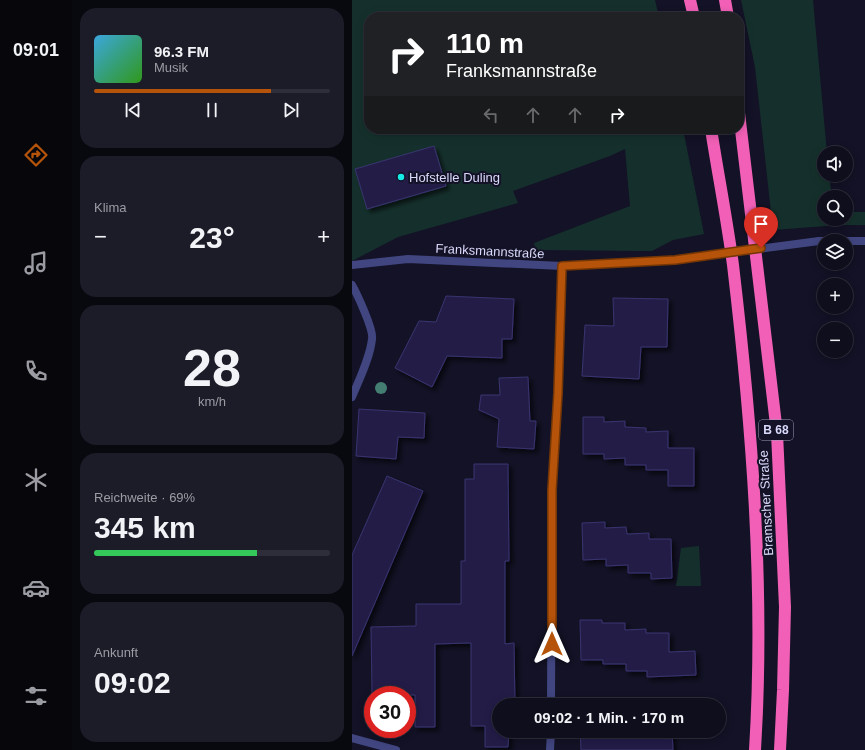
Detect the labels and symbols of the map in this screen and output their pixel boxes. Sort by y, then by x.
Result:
place label: Hofstelle Duling [409,170,500,185]
marker: Hofstelle Duling [396,172,406,182]
pin [744,207,778,248]
street label: Franksmannstraße [435,241,545,261]
road number: B 68 [759,420,793,440]
street label: Bramscher Straße [756,450,776,556]
position arrow [531,623,573,665]
speed limit sign: 30 [364,686,416,738]

